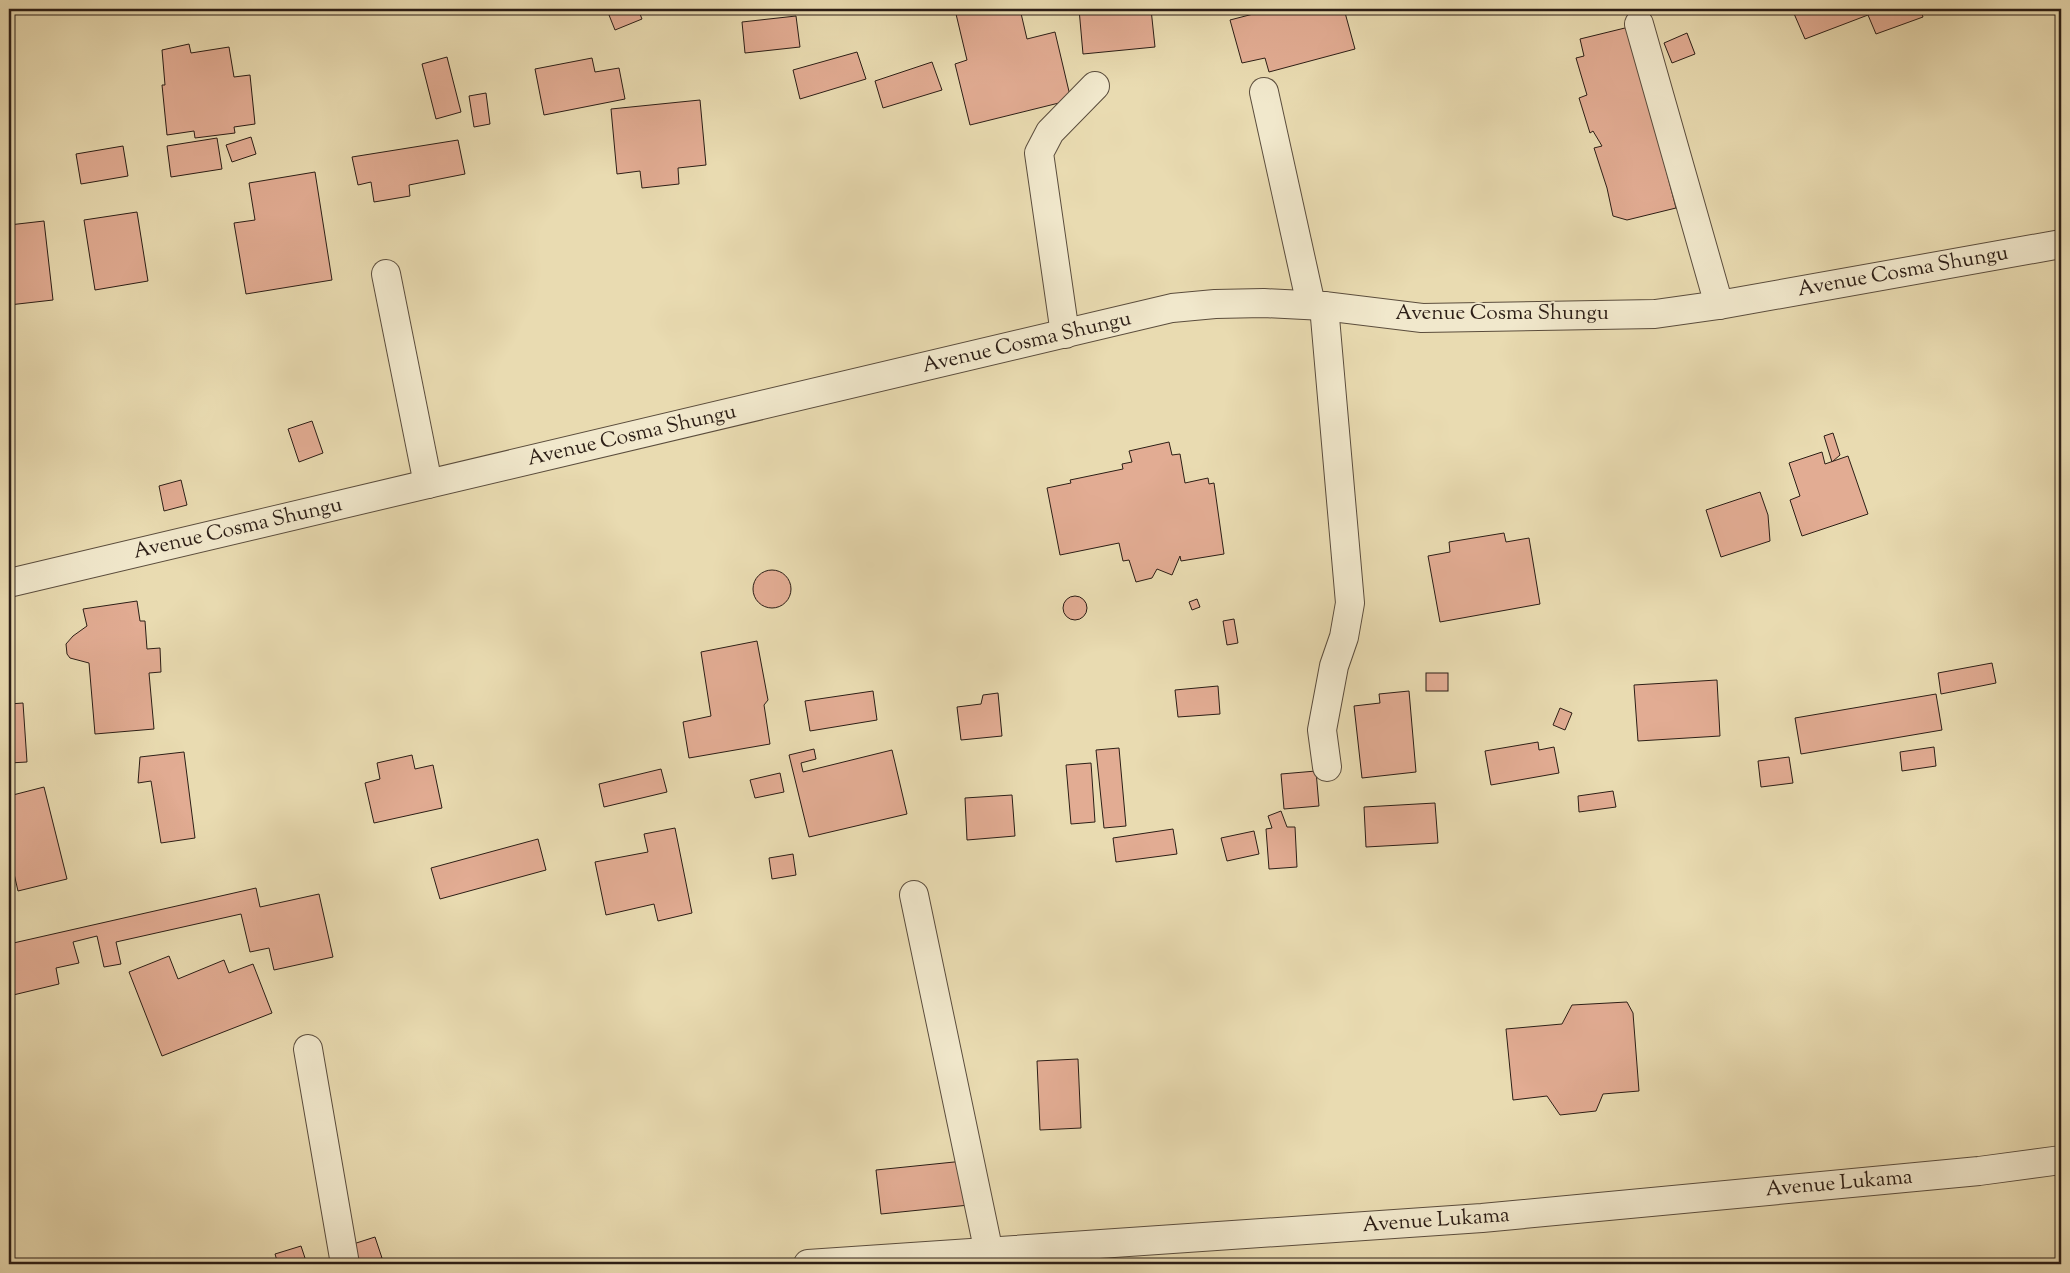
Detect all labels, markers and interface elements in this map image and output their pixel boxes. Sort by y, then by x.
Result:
street label: Avenue Cosma Shungu [1795,239,2011,305]
street label: Avenue Cosma Shungu [1395,299,1609,329]
street label: Avenue Cosma Shungu [920,304,1134,382]
street label: Avenue Cosma Shungu [525,397,739,475]
street label: Avenue Cosma Shungu [131,490,345,568]
street label: Avenue Lukama [1764,1163,1914,1205]
street label: Avenue Lukama [1361,1201,1511,1241]

